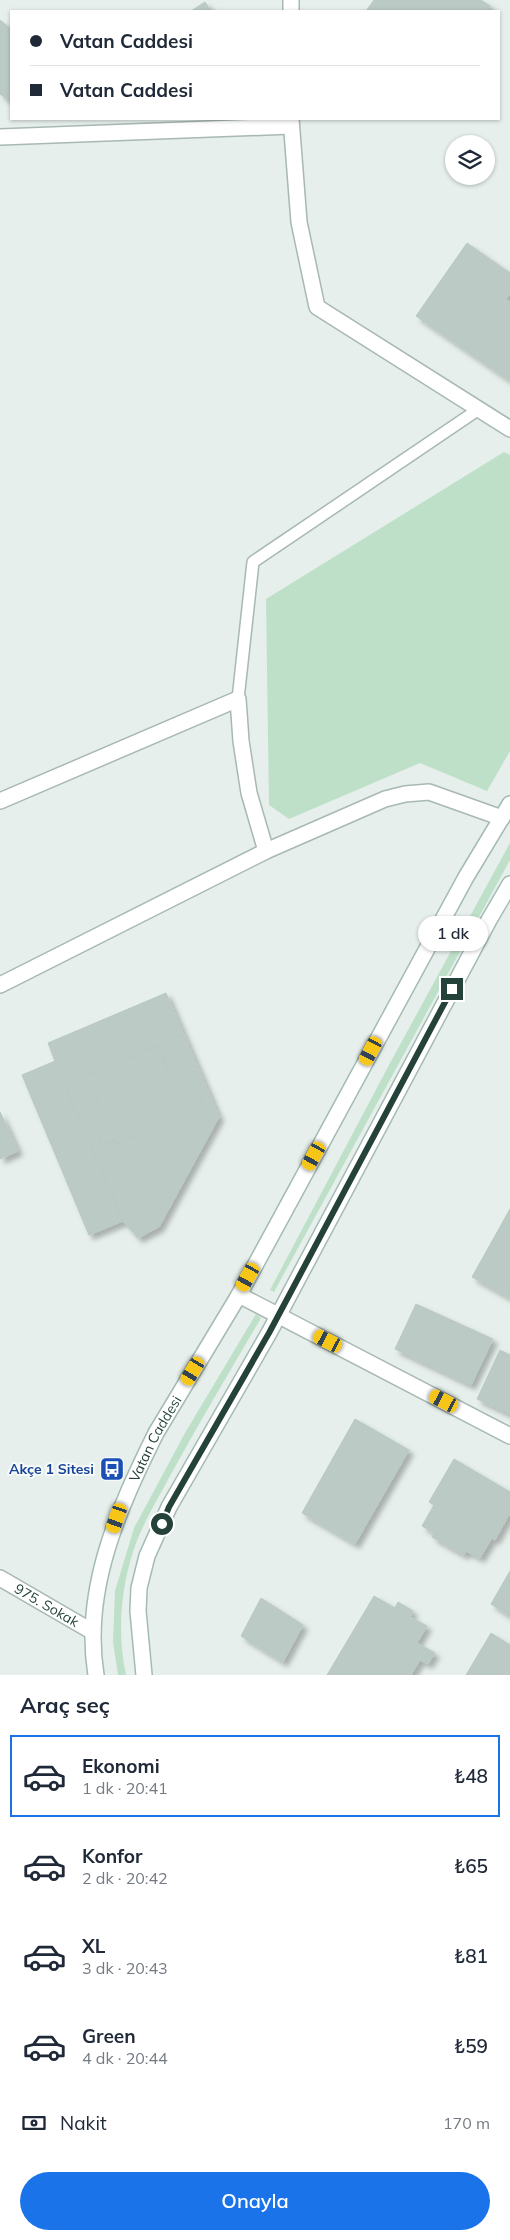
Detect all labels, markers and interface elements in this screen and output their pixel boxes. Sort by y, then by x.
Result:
text: Vatan Caddesi [60,29,193,53]
text: Vatan Caddesi [60,78,193,102]
map controls [445,135,495,185]
button: layers [445,135,495,185]
callout: 1 dk [417,916,487,952]
text: 1 dk [437,923,469,943]
route end [441,978,463,1000]
car [357,1034,384,1068]
car [300,1139,327,1173]
car [234,1260,261,1294]
car [311,1328,344,1354]
car [178,1354,207,1388]
car [427,1388,460,1414]
street label: Vatan Caddesi [125,1392,185,1485]
bus stop icon: Akçe 1 Sitesi [99,1456,125,1482]
place label: Akçe 1 Sitesi [9,1460,94,1478]
car [105,1501,128,1535]
route start [151,1513,173,1535]
street label: 975. Sokak [11,1579,83,1631]
text: Araç seç [20,1691,110,1719]
icon: car [22,1754,67,1799]
text: Ekonomi [82,1754,160,1778]
text: ₺48 [454,1764,488,1788]
text: 1 dk · 20:41 [82,1778,168,1798]
icon: car [22,1844,67,1889]
text: Konfor [82,1844,143,1868]
text: ₺65 [454,1854,488,1878]
text: 2 dk · 20:42 [82,1868,168,1888]
icon: car [22,1934,67,1979]
text: XL [82,1934,105,1958]
text: ₺81 [454,1944,488,1968]
text: 3 dk · 20:43 [82,1958,168,1978]
icon: car [22,2024,67,2069]
text: Green [82,2024,136,2048]
text: ₺59 [454,2034,488,2058]
text: 4 dk · 20:44 [82,2048,168,2068]
icon: cash [20,2109,48,2137]
text: Nakit [60,2111,107,2135]
text: 170 m [443,2113,490,2133]
button: Onayla [20,2172,490,2230]

